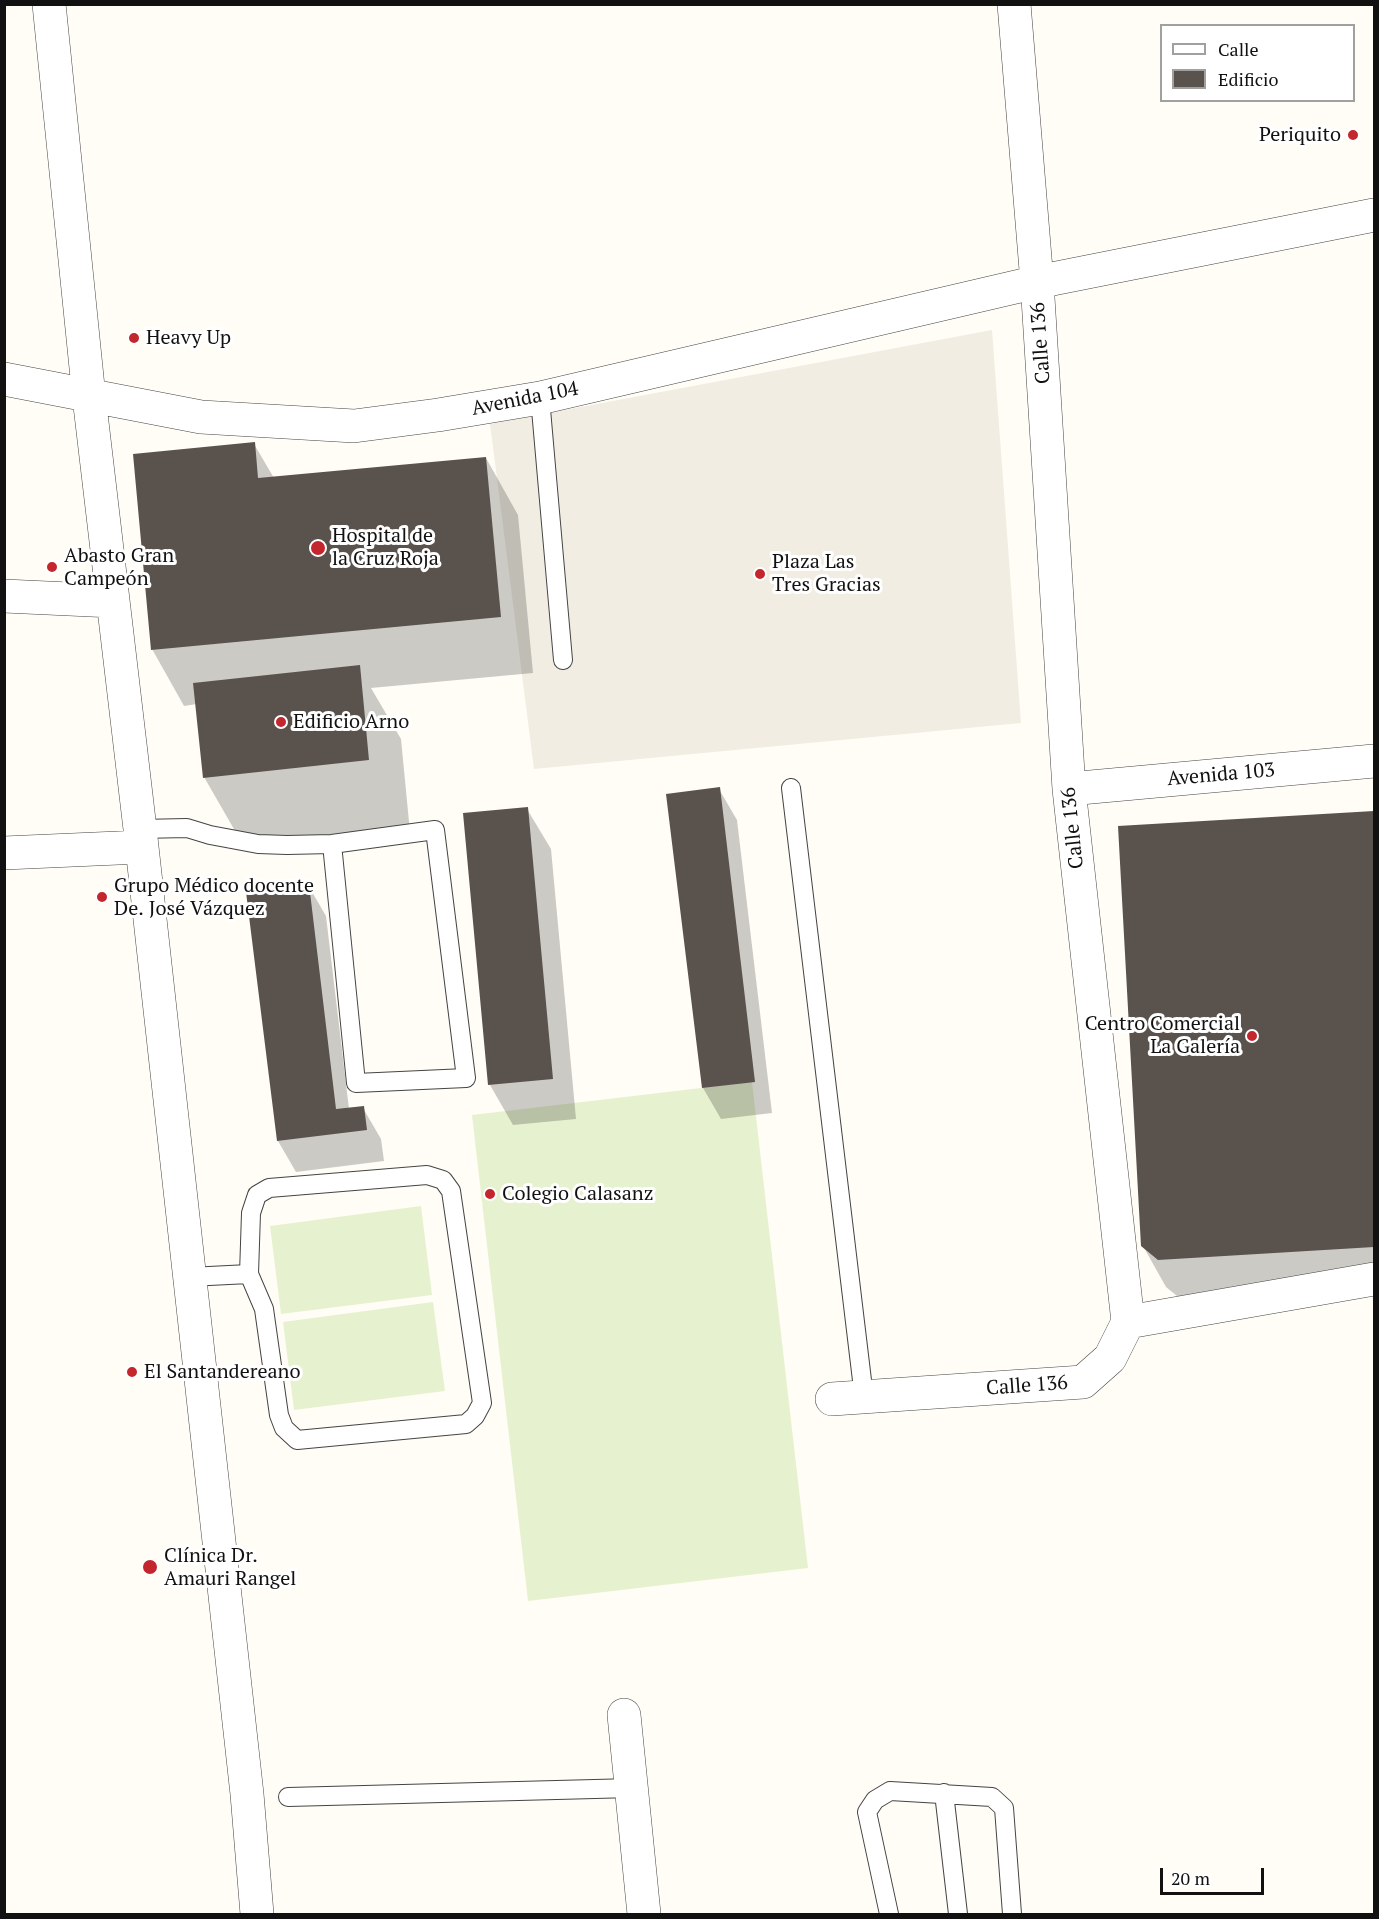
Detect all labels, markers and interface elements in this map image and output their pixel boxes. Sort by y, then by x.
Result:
legend [1160,24,1355,102]
text: Calle [1218,37,1259,61]
text: Edificio [1218,67,1278,91]
place label: Periquito [1259,123,1341,147]
marker: Periquito [1346,128,1360,142]
street label: Calle 136 [1026,301,1056,385]
place label: Heavy Up [146,326,231,350]
marker: Heavy Up [127,331,141,345]
street label: Avenida 104 [470,377,580,421]
place label: Hospital de la Cruz Roja [332,524,439,571]
marker: Hospital de la Cruz Roja [309,539,327,557]
place label: Abasto Gran Campeón [64,544,174,591]
place label: Plaza Las Tres Gracias [772,550,881,597]
marker: Abasto Gran Campeón [45,560,59,574]
marker: Plaza Las Tres Gracias [753,567,767,581]
place label: Edificio Arno [293,710,409,734]
marker: Edificio Arno [274,715,288,729]
street label: Avenida 103 [1166,758,1276,792]
street label: Calle 136 [1057,786,1089,870]
place label: Grupo Médico docente De. José Vázquez [114,874,314,921]
marker: Grupo Médico docente De. José Vázquez [95,890,109,904]
place label: Centro Comercial La Galería [1085,1012,1240,1059]
marker: Centro Comercial La Galería [1245,1029,1259,1043]
place label: Colegio Calasanz [502,1182,653,1206]
marker: Colegio Calasanz [483,1187,497,1201]
place label: El Santandereano [144,1360,301,1384]
marker: El Santandereano [125,1365,139,1379]
street label: Calle 136 [985,1371,1069,1401]
place label: Clínica Dr. Amauri Rangel [164,1544,296,1591]
marker: Clínica Dr. Amauri Rangel [141,1558,159,1576]
scale bar [1163,1856,1266,1894]
text: 20 m [1171,1866,1210,1890]

